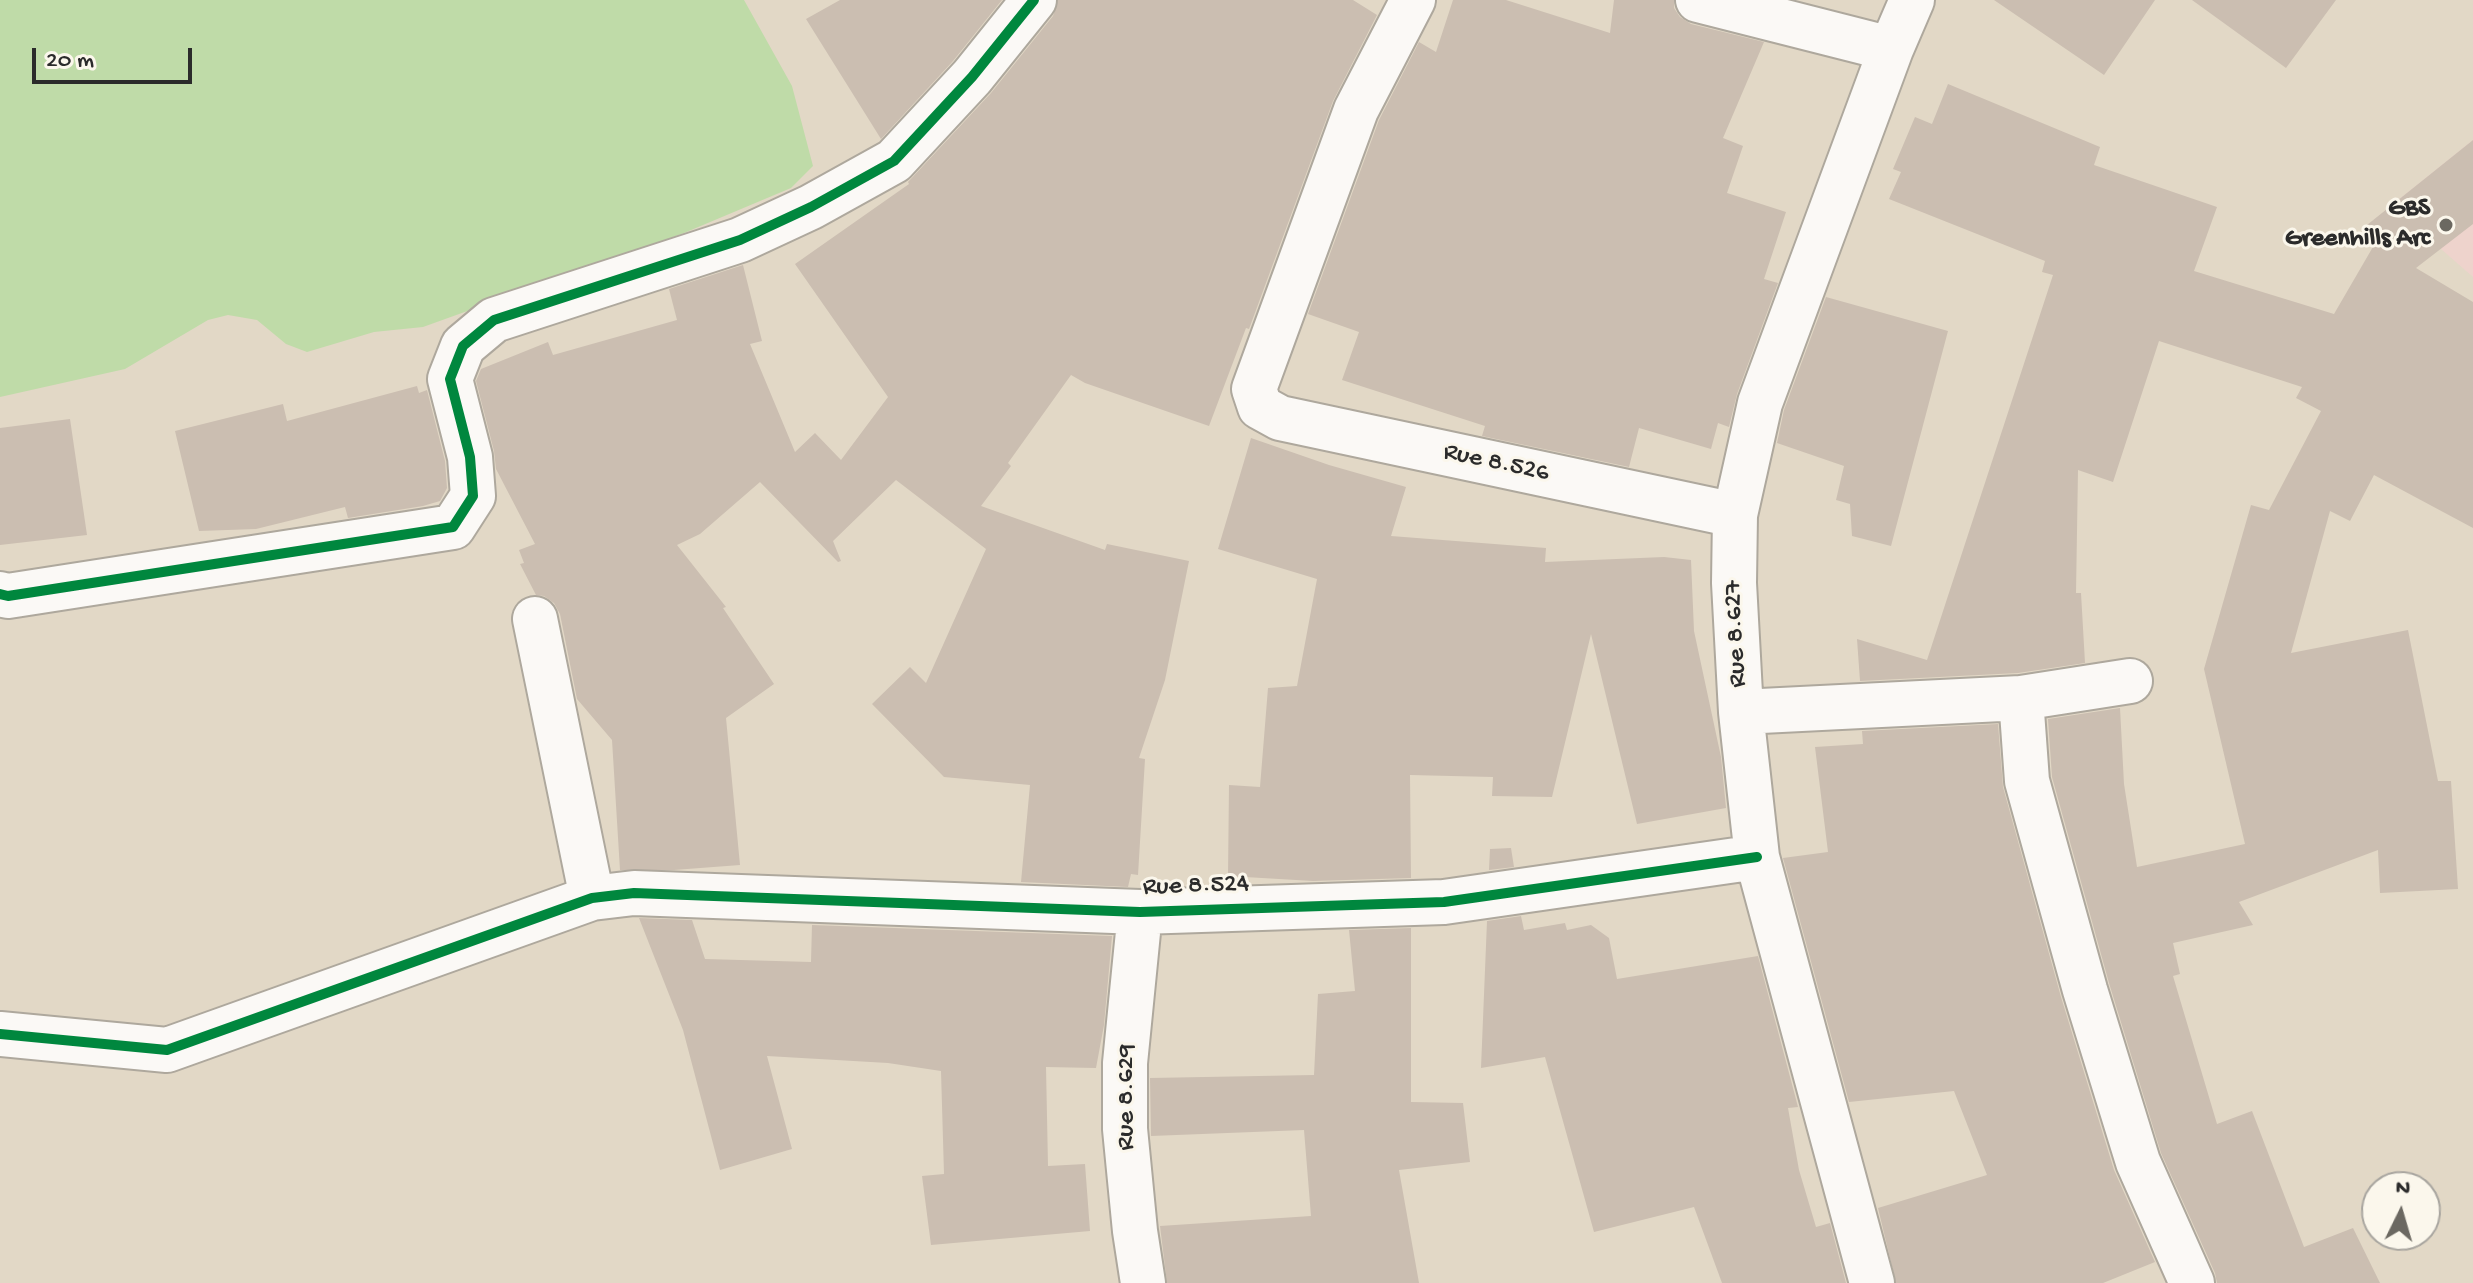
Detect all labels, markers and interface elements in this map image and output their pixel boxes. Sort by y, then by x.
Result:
scale bar [36,32,196,82]
text: 20 m [46,47,94,76]
place label: GBS Greenhills Arc [2285,194,2430,256]
marker: GBS Greenhills Arc [2437,216,2455,234]
street label: Rue 8.526 [1440,438,1552,490]
street label: Rue 8.627 [1719,580,1755,688]
street label: Rue 8.524 [1142,870,1250,904]
street label: Rue 8.629 [1112,1044,1144,1150]
north arrow [2361,1171,2441,1251]
text: N [2395,1176,2411,1203]

